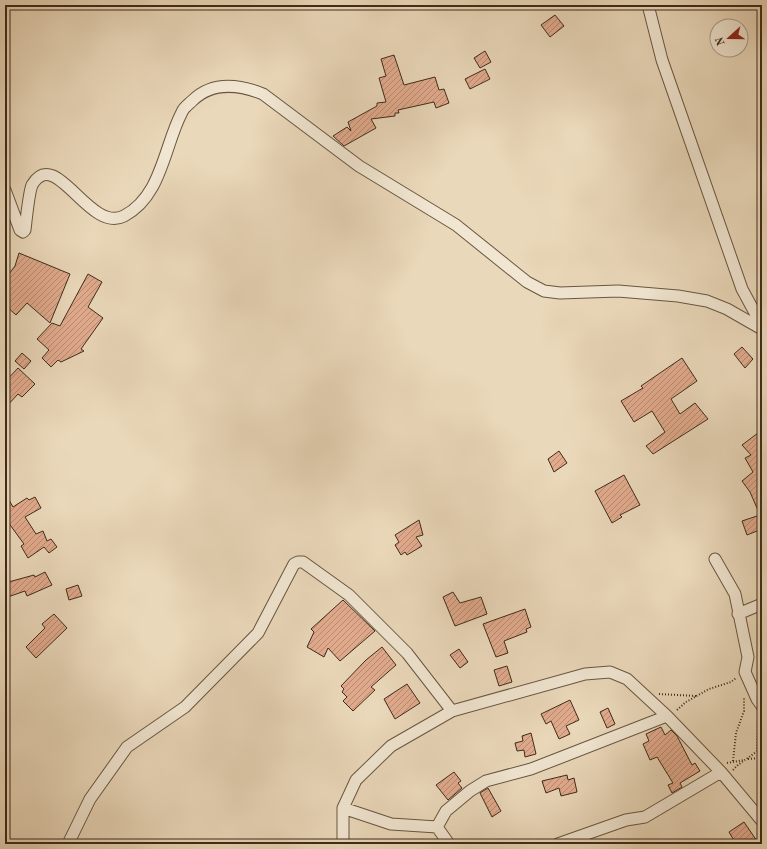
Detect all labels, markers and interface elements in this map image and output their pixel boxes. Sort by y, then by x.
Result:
north arrow [709,18,749,58]
text: N [714,35,728,47]

